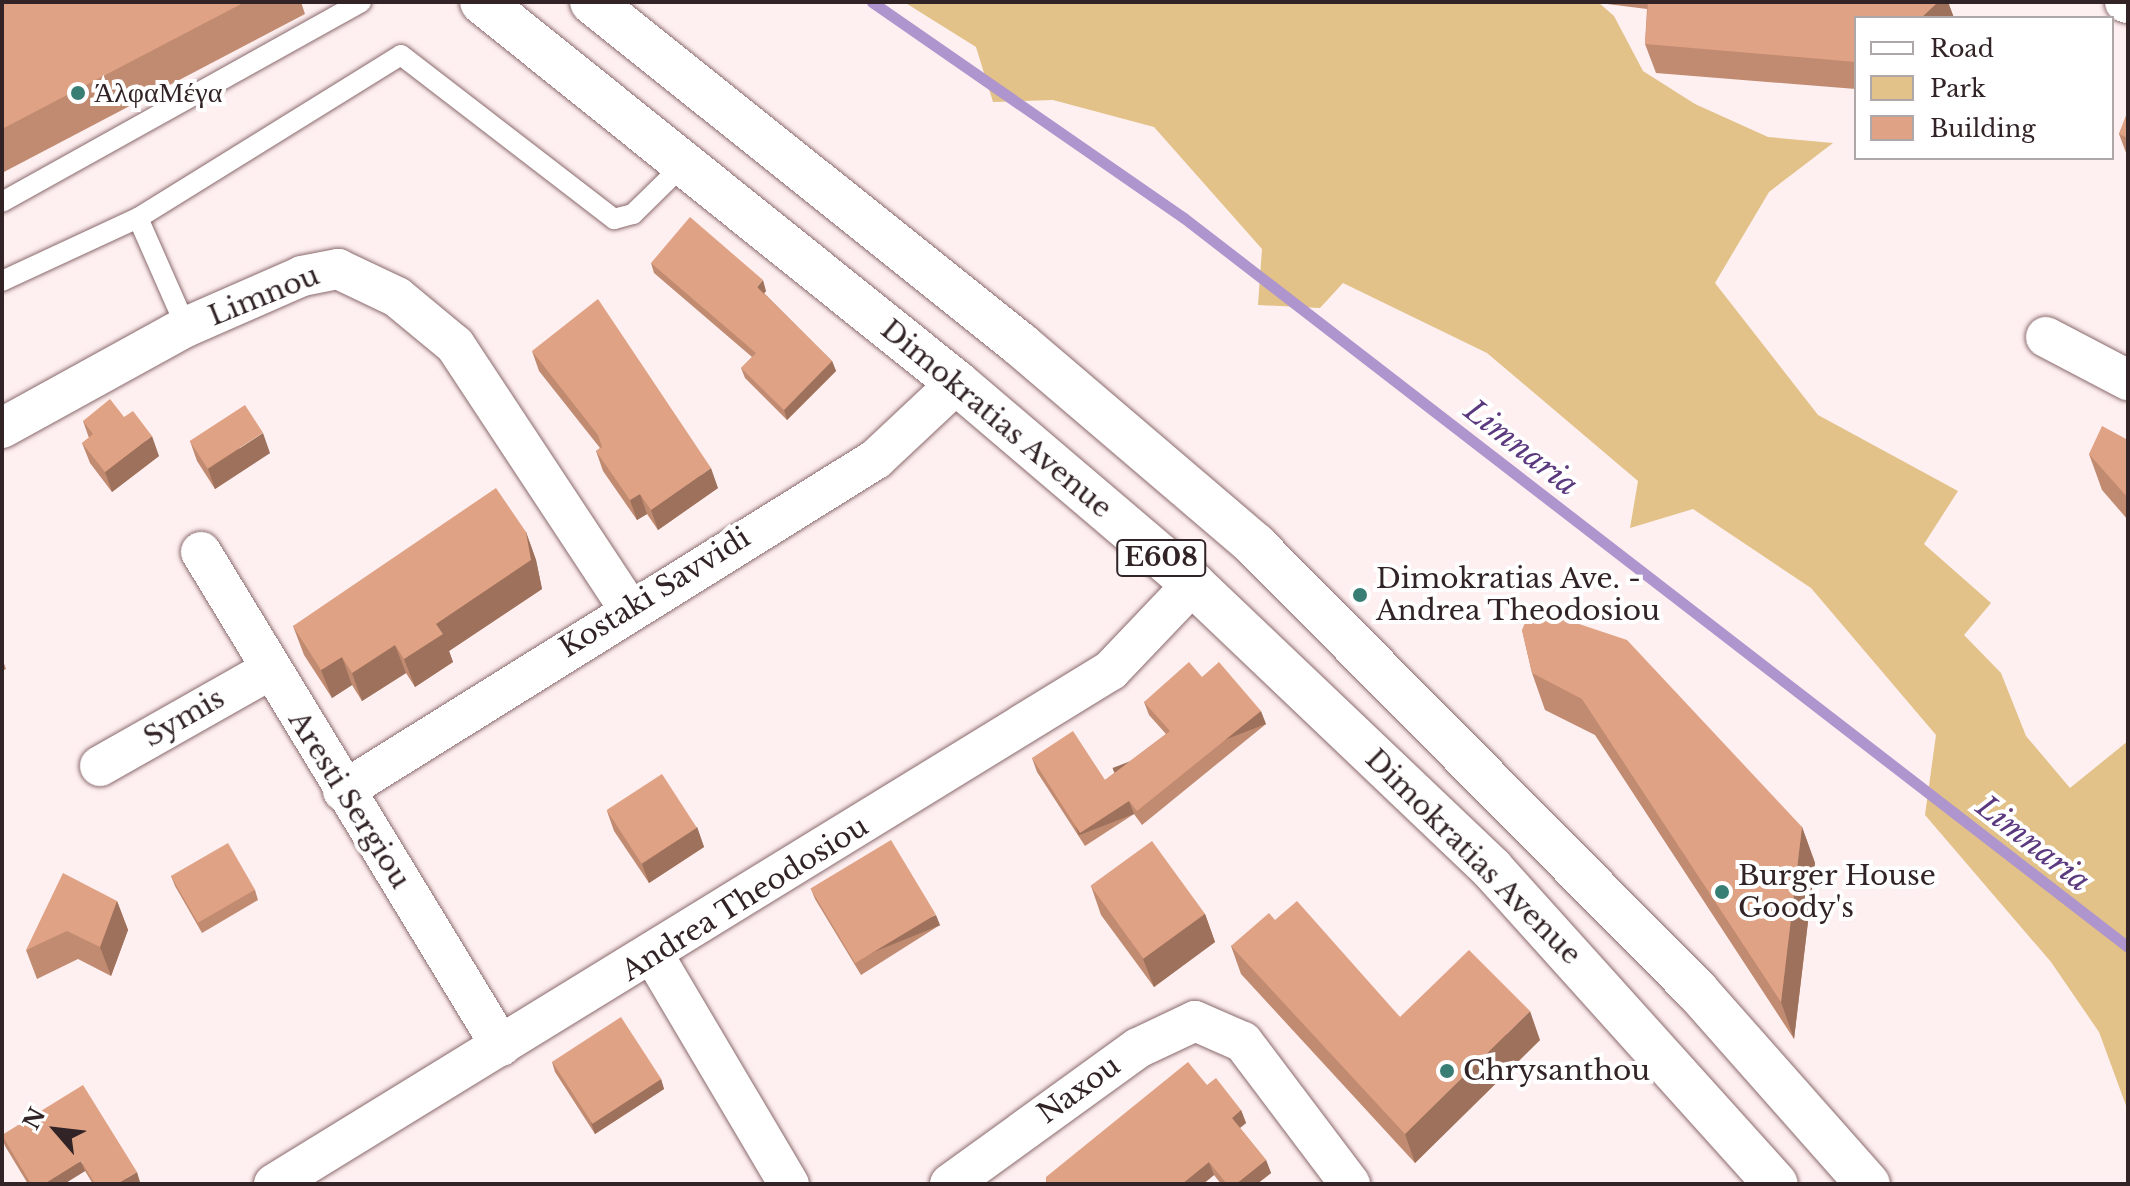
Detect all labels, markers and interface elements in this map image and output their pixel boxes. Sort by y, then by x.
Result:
legend [1854,16,2114,160]
text: Road [1930,34,1994,63]
text: Park [1930,74,1986,103]
place label: ΆλφαΜέγα [94,76,222,110]
marker: ΆλφαΜέγα [69,84,87,102]
text: Building [1930,114,2036,143]
street label: Limnou [204,259,324,333]
street label: Dimokratias Avenue [873,312,1119,526]
water label: Limnaria [1457,393,1585,503]
street label: Kostaki Savvidi [554,521,756,665]
road number: E608 [1115,536,1207,580]
place label: Dimokratias Ave. - Andrea Theodosiou [1376,562,1661,628]
marker: Dimokratias Ave. - Andrea Theodosiou [1351,586,1369,604]
street label: Symis [138,682,230,754]
street label: Aresti Sergiou [281,705,417,895]
street label: Dimokratias Avenue [1358,742,1588,972]
water label: Limnaria [1969,789,2097,899]
street label: Andrea Theodosiou [615,809,875,989]
place label: Burger House Goody's [1738,859,1936,925]
marker: Burger House Goody's [1713,883,1731,901]
street label: Naxou [1031,1049,1127,1131]
place label: Chrysanthou [1463,1054,1650,1088]
marker: Chrysanthou [1438,1062,1456,1080]
north arrow [16,1090,96,1170]
text: N [18,1103,51,1134]

